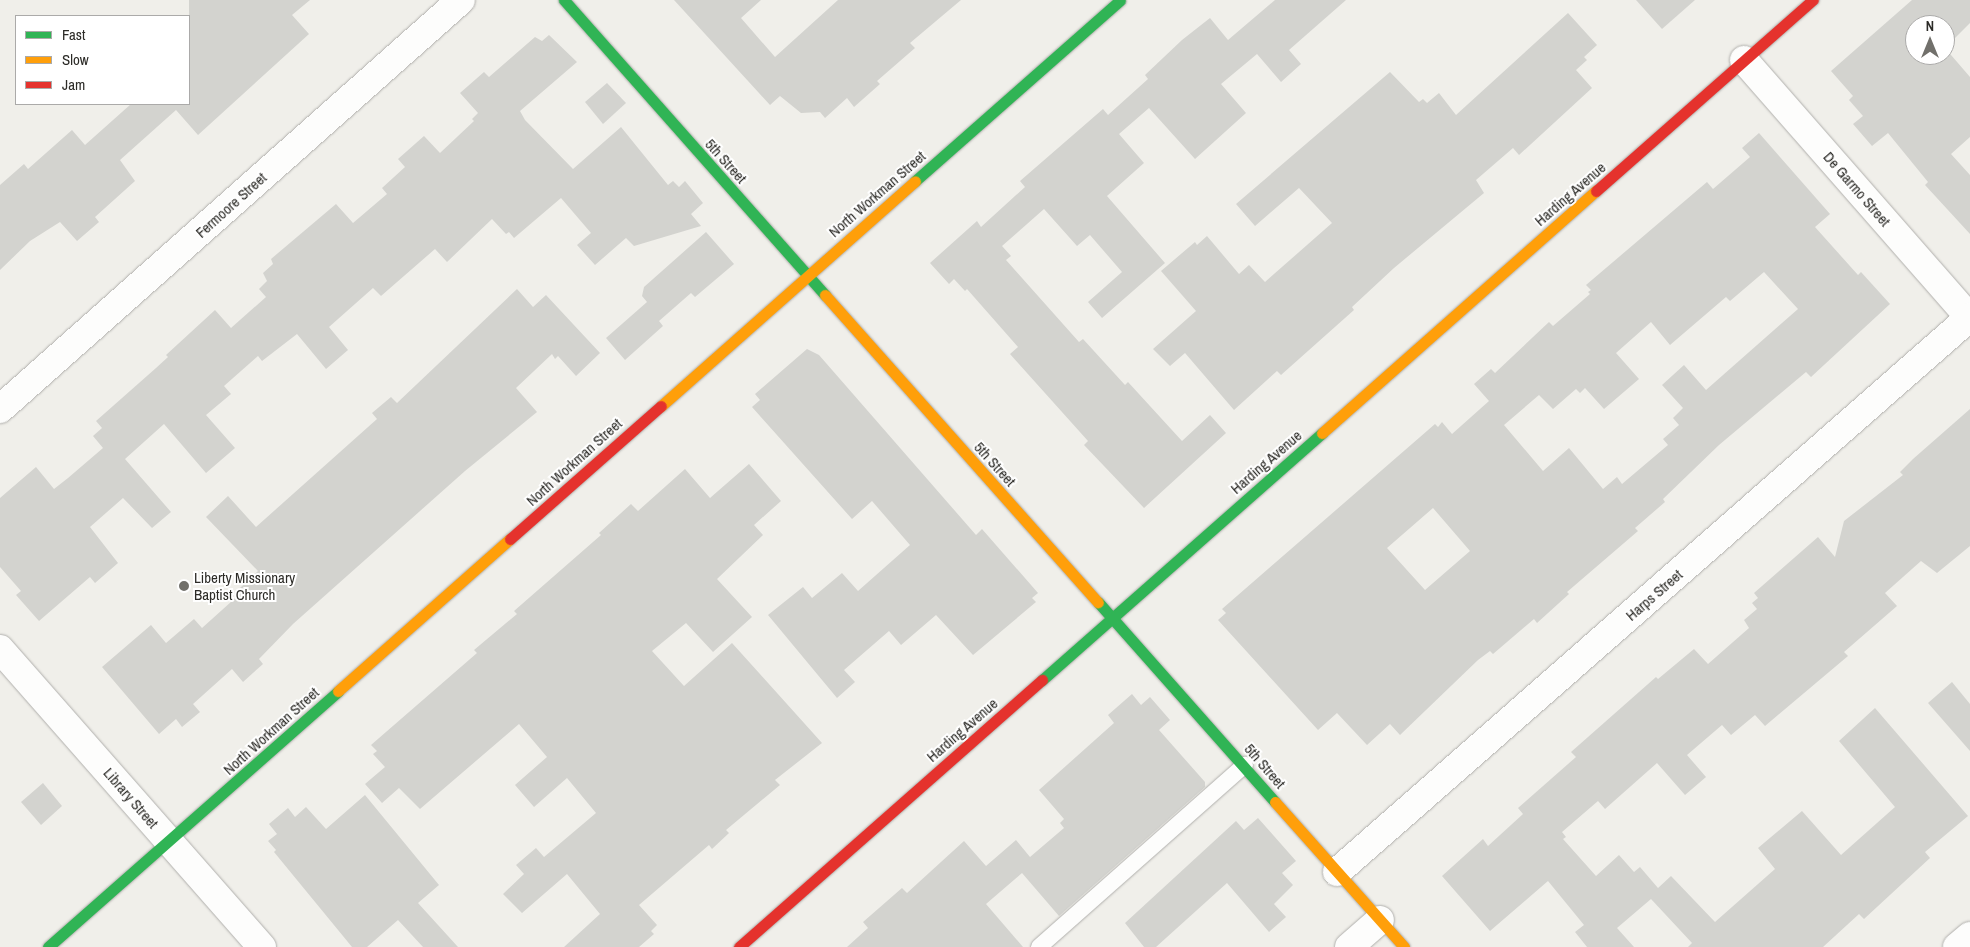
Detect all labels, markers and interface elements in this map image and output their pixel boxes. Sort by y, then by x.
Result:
legend [15,15,190,105]
north arrow [1905,15,1955,65]
text: N [1926,17,1934,35]
text: Fast [62,24,85,45]
text: Slow [62,49,89,70]
text: Jam [62,74,85,95]
street label: 5th Street [701,135,751,187]
street label: North Workman Street [825,147,929,241]
street label: De Garmo Street [1820,148,1894,230]
street label: Harding Avenue [1531,158,1609,230]
street label: Fermoore Street [192,169,270,241]
street label: North Workman Street [523,414,625,510]
street label: Harding Avenue [1227,426,1305,498]
street label: 5th Street [970,438,1020,490]
street label: Harps Street [1622,566,1686,624]
place label: Liberty Missionary Baptist Church [194,568,295,603]
marker: Liberty Missionary Baptist Church [178,580,190,592]
street label: North Workman Street [220,683,322,779]
street label: Harding Avenue [923,694,1001,766]
street label: 5th Street [1241,740,1289,792]
street label: Library Street [100,764,162,832]

